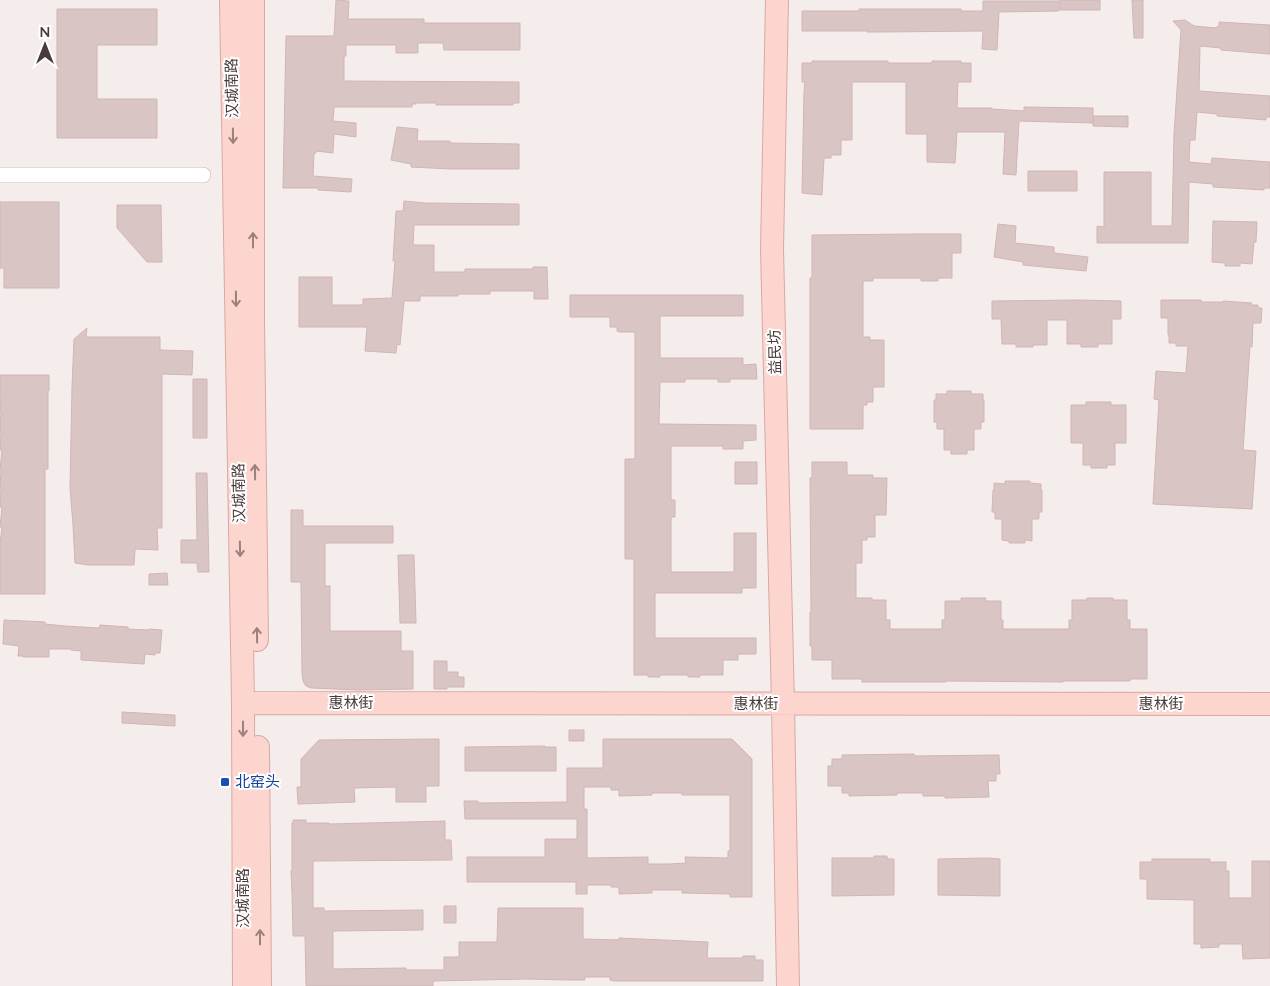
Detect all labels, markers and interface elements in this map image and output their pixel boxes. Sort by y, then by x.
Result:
north arrow [20,20,70,70]
text: N [40,23,50,40]
street label: 汉城南路 [221,58,241,118]
one-way arrow [228,128,238,144]
one-way arrow [248,232,258,248]
one-way arrow [231,290,241,306]
street label: 益民坊 [765,329,783,375]
street label: 汉城南路 [228,463,248,523]
one-way arrow [250,465,260,481]
one-way arrow [235,540,245,556]
one-way arrow [252,627,262,644]
street label: 惠林街 [328,693,374,711]
street label: 惠林街 [733,694,779,712]
street label: 惠林街 [1138,694,1184,712]
one-way arrow [238,720,248,736]
place label: 北窑头 [235,772,280,790]
marker: 北窑头 [219,776,231,788]
street label: 汉城南路 [233,868,251,928]
one-way arrow [255,930,265,946]

